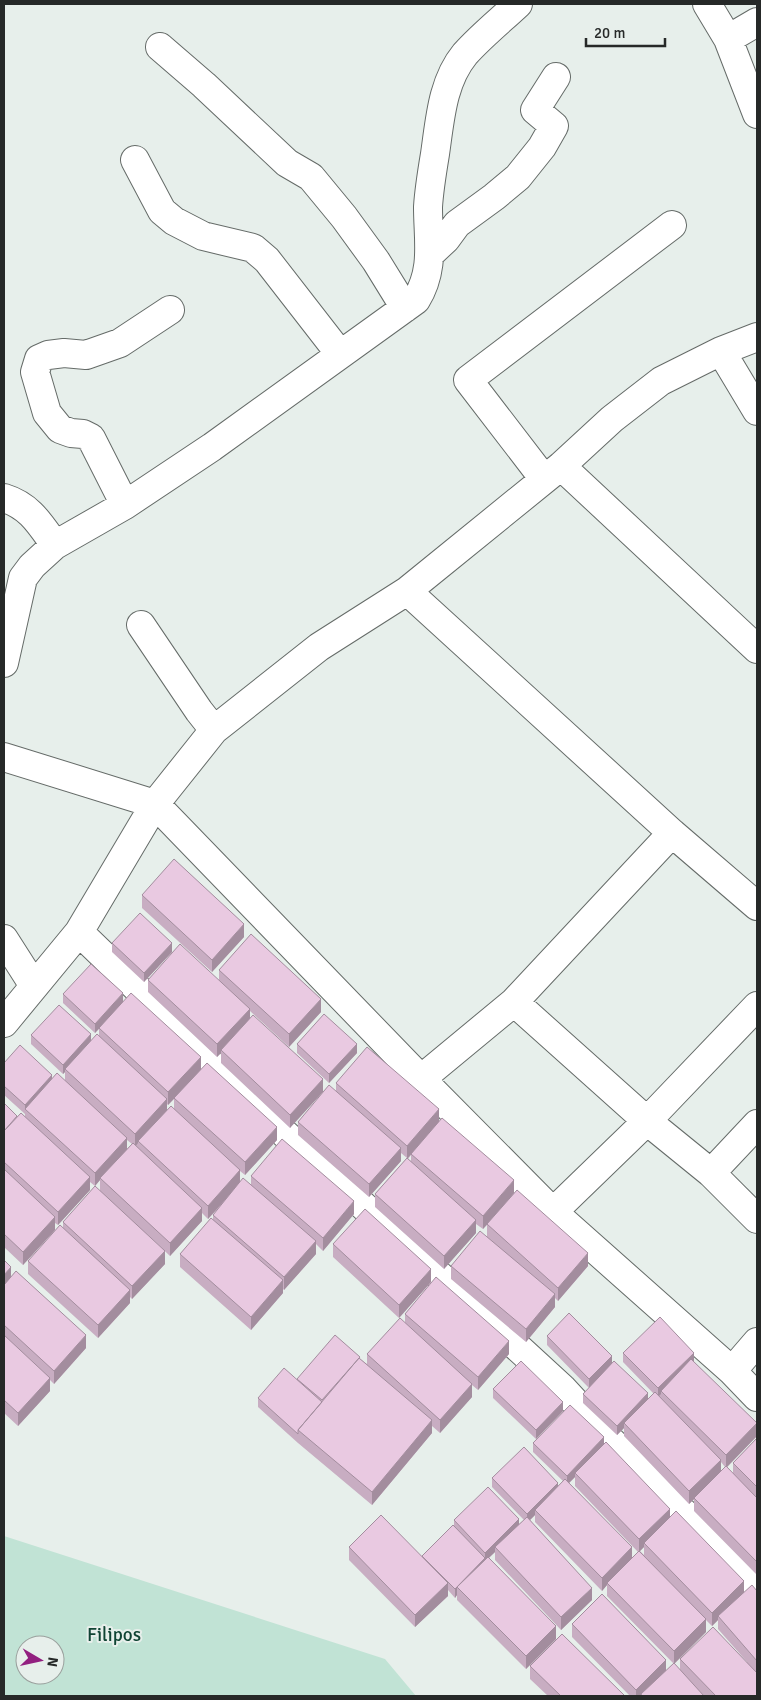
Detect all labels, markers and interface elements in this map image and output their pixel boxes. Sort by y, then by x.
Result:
scale bar [586,15,665,47]
text: 20 m [594,24,625,42]
park label: Filipos [87,1623,141,1647]
north arrow [15,1635,65,1685]
text: N [43,1656,62,1668]

